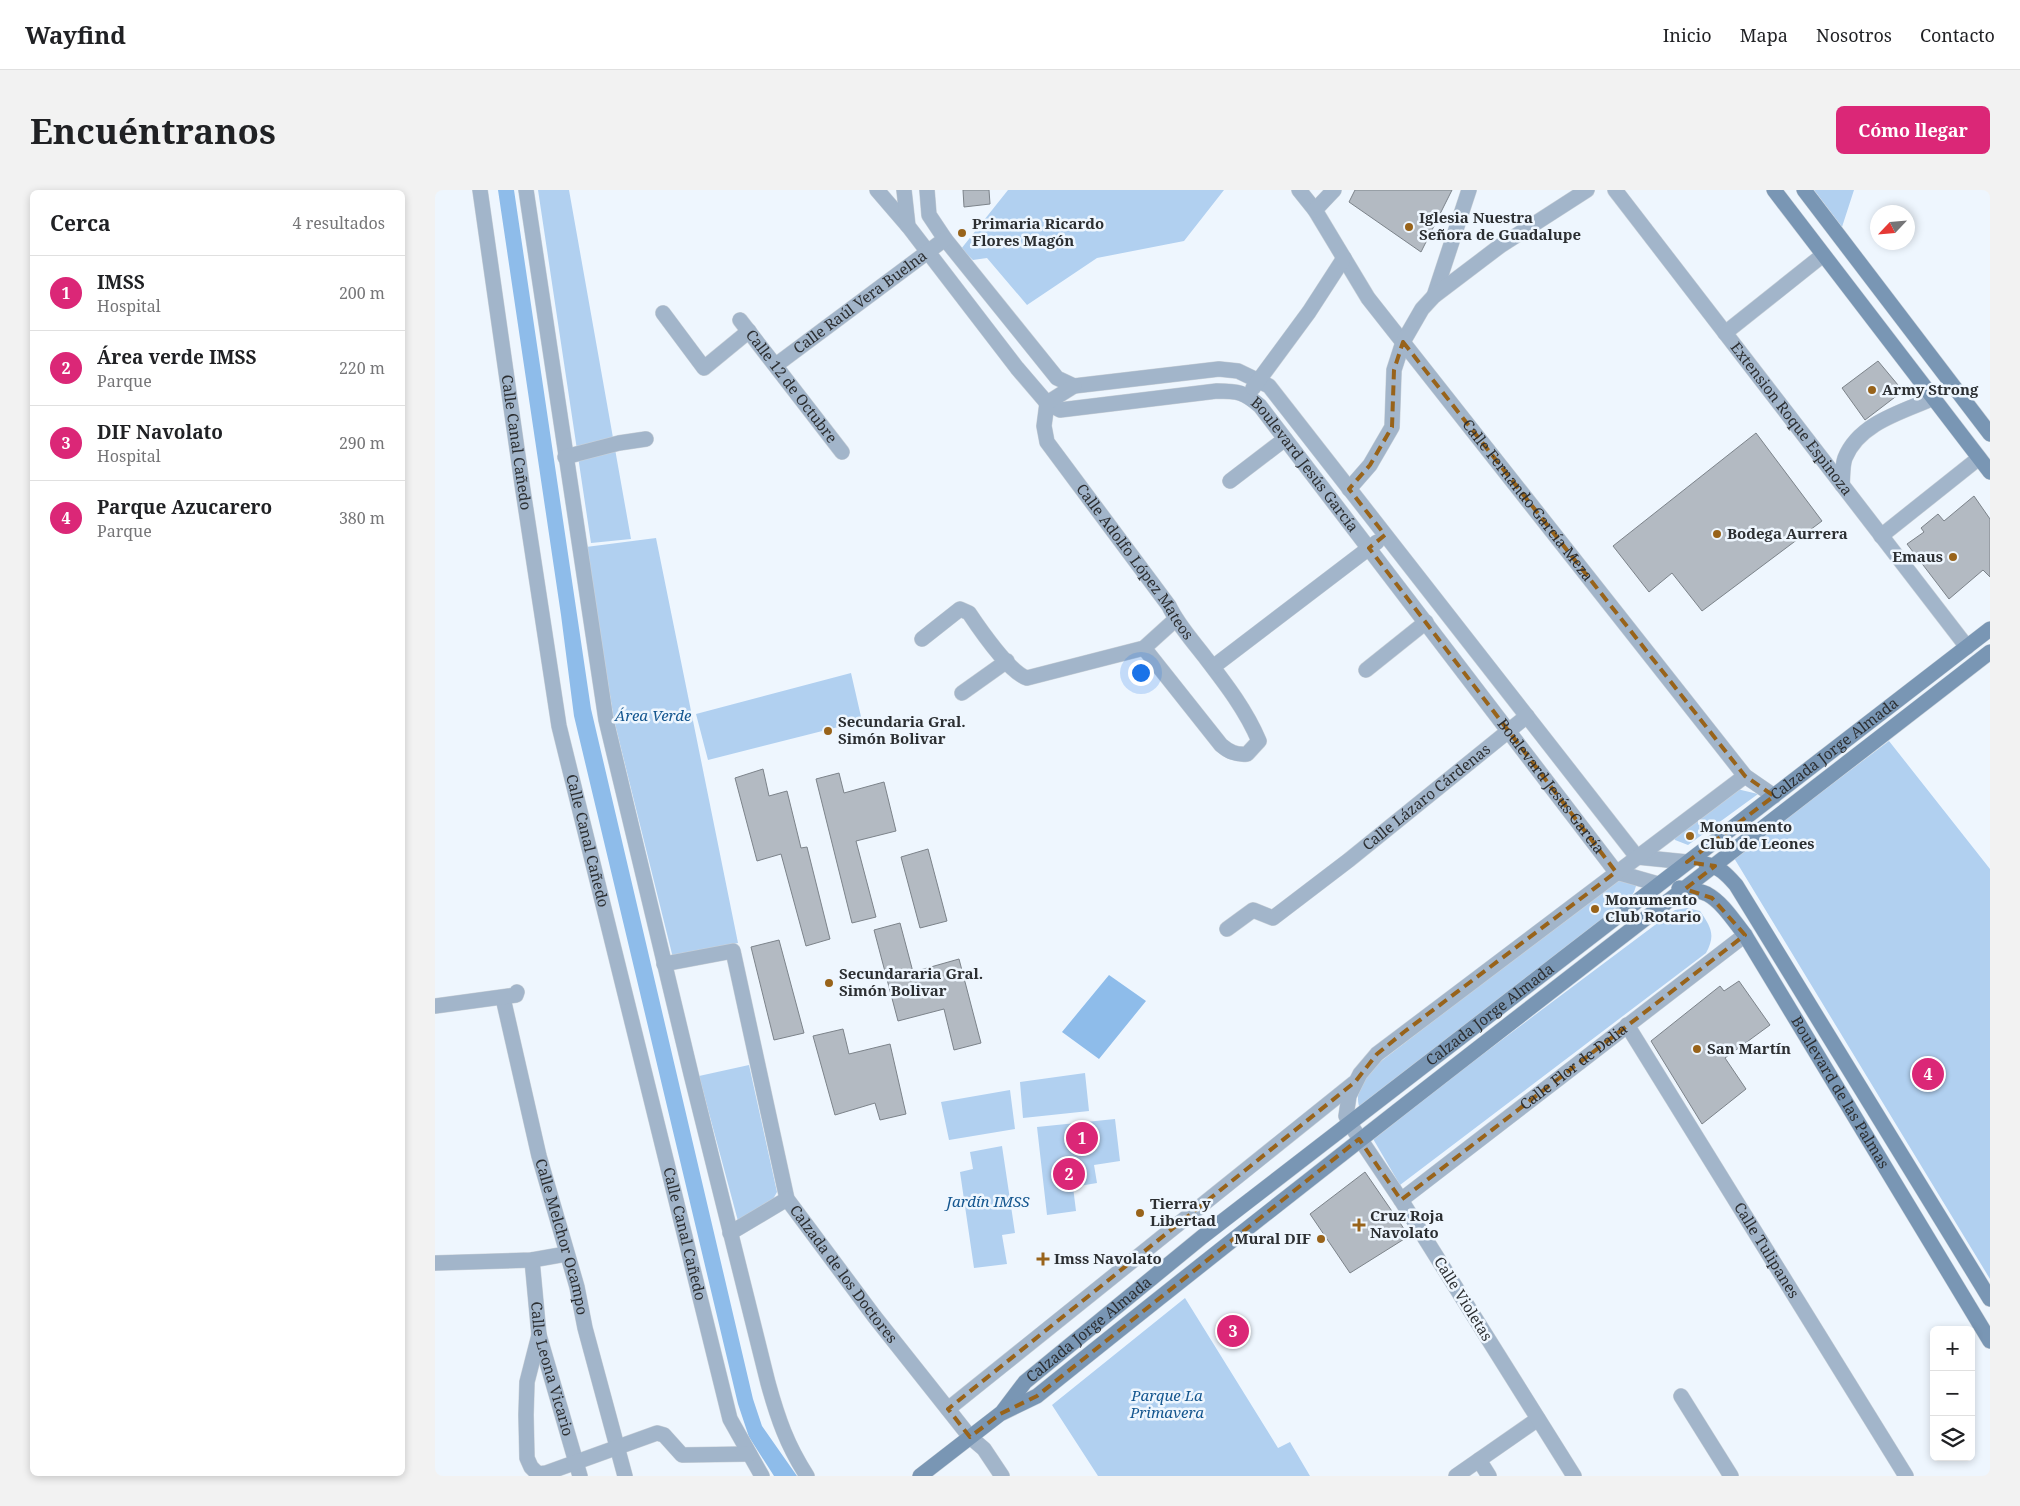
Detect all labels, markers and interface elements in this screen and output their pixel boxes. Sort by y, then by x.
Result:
text: Wayfind [25,18,126,51]
text: Inicio [1663,23,1712,47]
text: Mapa [1740,23,1788,47]
text: Nosotros [1816,23,1892,47]
text: Contacto [1920,23,1995,47]
button: Cómo llegar [1836,106,1990,154]
text: Encuéntranos [30,107,276,154]
north arrow [1870,205,1915,250]
place label: Iglesia Nuestra Señora de Guadalupe [1419,207,1581,244]
text: Cerca [50,209,111,237]
text: 4 resultados [293,212,385,234]
place label: Primaria Ricardo Flores Magón [972,213,1104,250]
marker: Iglesia Nuestra Señora de Guadalupe [1403,221,1415,233]
marker: Primaria Ricardo Flores Magón [956,227,968,239]
street label: Calle Raúl Vera Buelna [789,245,930,358]
text: IMSS [97,269,145,295]
text: 1 [61,282,71,304]
text: 200 m [339,282,385,304]
text: Hospital [97,295,161,317]
street label: Calle 12 de Octubre [742,325,842,447]
street label: Extension Roque Espinoza [1727,338,1858,499]
text: Área verde IMSS [97,344,257,370]
text: 2 [61,357,71,379]
text: 220 m [339,357,385,379]
text: Parque [97,370,152,392]
street label: Calle Canal Cañedo [497,373,537,511]
place label: Army Strong [1882,379,1979,399]
marker: Army Strong [1866,384,1878,396]
street label: Boulevard Jesús García [1247,392,1364,536]
street label: Calle Fernando García Meza [1458,415,1598,585]
text: DIF Navolato [97,419,223,445]
text: 3 [61,432,71,454]
text: 290 m [339,432,385,454]
text: Hospital [97,445,161,467]
street label: Calle Adolfo López Mateos [1072,479,1199,644]
text: Parque Azucarero [97,494,272,520]
text: 4 [61,507,71,529]
text: 380 m [339,507,385,529]
text: Parque [97,520,152,542]
place label: Bodega Aurrera [1727,523,1848,543]
marker: Bodega Aurrera [1711,528,1723,540]
place label: Emaus [1892,546,1943,566]
marker: Emaus [1947,551,1959,563]
your location [1128,660,1154,686]
street label: Calzada Jorge Almada [1766,692,1902,804]
park label: Área Verde [614,705,692,725]
place label: Secundaria Gral. Simón Bolivar [838,711,966,748]
street label: Boulevard Jesús García [1493,714,1609,857]
marker: Secundaria Gral. Simón Bolivar [822,725,834,737]
street label: Calle Lázaro Cárdenas [1358,738,1494,854]
street label: Calle Canal Cañedo [562,772,614,909]
place label: Monumento Club de Leones [1700,816,1815,853]
marker: Monumento Club de Leones [1684,830,1696,842]
place label: Monumento Club Rotario [1605,889,1701,926]
marker: Monumento Club Rotario [1589,903,1601,915]
street label: Calzada Jorge Almada [1421,958,1558,1070]
place label: Secundararia Gral. Simón Bolivar [839,963,983,1000]
marker: Secundararia Gral. Simón Bolivar [823,977,835,989]
street label: Boulevard de las Palmas [1787,1012,1895,1172]
street label: Calle Flor de Dalia [1515,1018,1631,1114]
place label: San Martín [1707,1038,1791,1058]
marker: San Martín [1691,1043,1703,1055]
pin: 4 [1912,1055,1944,1093]
pin: 1 [1066,1119,1098,1157]
pin: 2 [1053,1155,1085,1193]
street label: Calle Melchor Ocampo [531,1156,593,1316]
street label: Calle Canal Cañedo [659,1165,711,1302]
park label: Jardín IMSS [944,1191,1030,1211]
place label: Tierra y Libertad [1150,1193,1216,1230]
street label: Calle Tulipanes [1730,1198,1805,1302]
street label: Calzada de los Doctores [786,1200,903,1347]
place label: Cruz Roja Navolato [1370,1205,1444,1242]
marker: Tierra y Libertad [1134,1207,1146,1219]
marker: Cruz Roja Navolato [1352,1218,1366,1232]
place label: Mural DIF [1234,1228,1311,1248]
marker: Mural DIF [1315,1233,1327,1245]
place label: Imss Navolato [1054,1248,1162,1268]
marker: Imss Navolato [1036,1252,1050,1266]
street label: Calle Violetas [1430,1253,1498,1345]
street label: Calzada Jorge Almada [1021,1271,1155,1386]
street label: Calle Leona Vicario [527,1301,579,1438]
pin: 3 [1217,1312,1249,1350]
map controls [1930,1326,1975,1461]
button: + [1930,1326,1975,1371]
button: − [1930,1371,1975,1416]
park label: Parque La Primavera [1129,1385,1204,1422]
button: layers [1930,1416,1975,1461]

